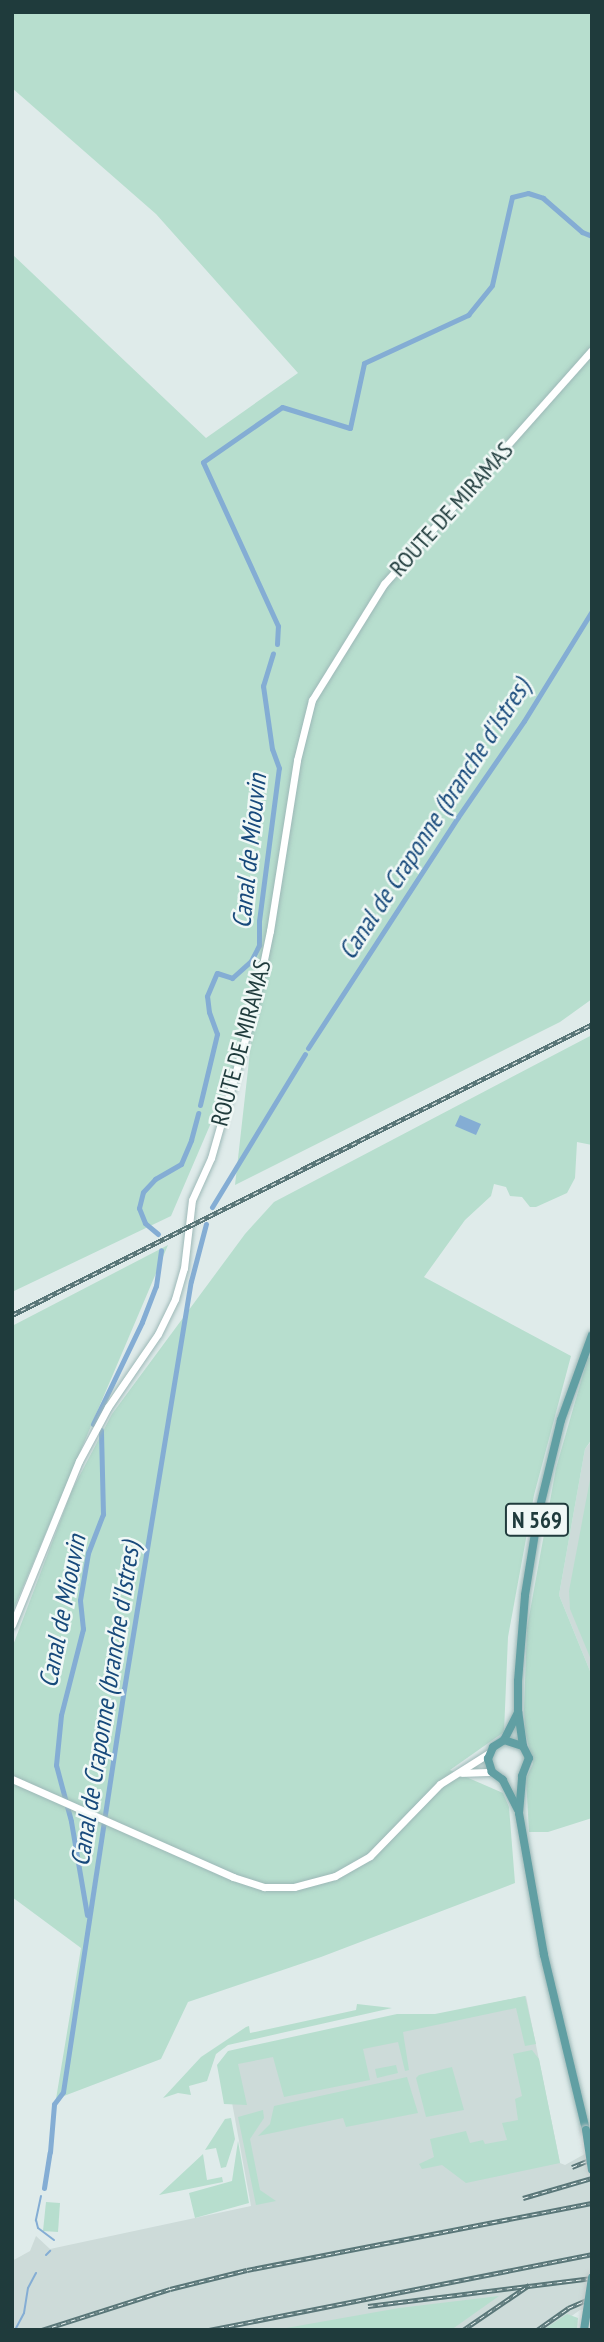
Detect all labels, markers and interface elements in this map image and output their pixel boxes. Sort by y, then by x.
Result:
street label: ROUTE DE MIRAMAS [383,436,519,582]
water label: Canal de Craponne (branche d'Istres) [332,673,536,965]
water label: Canal de Miouvin [225,772,273,930]
street label: ROUTE DE MIRAMAS [205,957,277,1129]
road number: N 569 [504,1500,570,1540]
water label: Canal de Miouvin [32,1532,92,1690]
water label: Canal de Craponne (branche d'Istres) [64,1540,146,1868]

